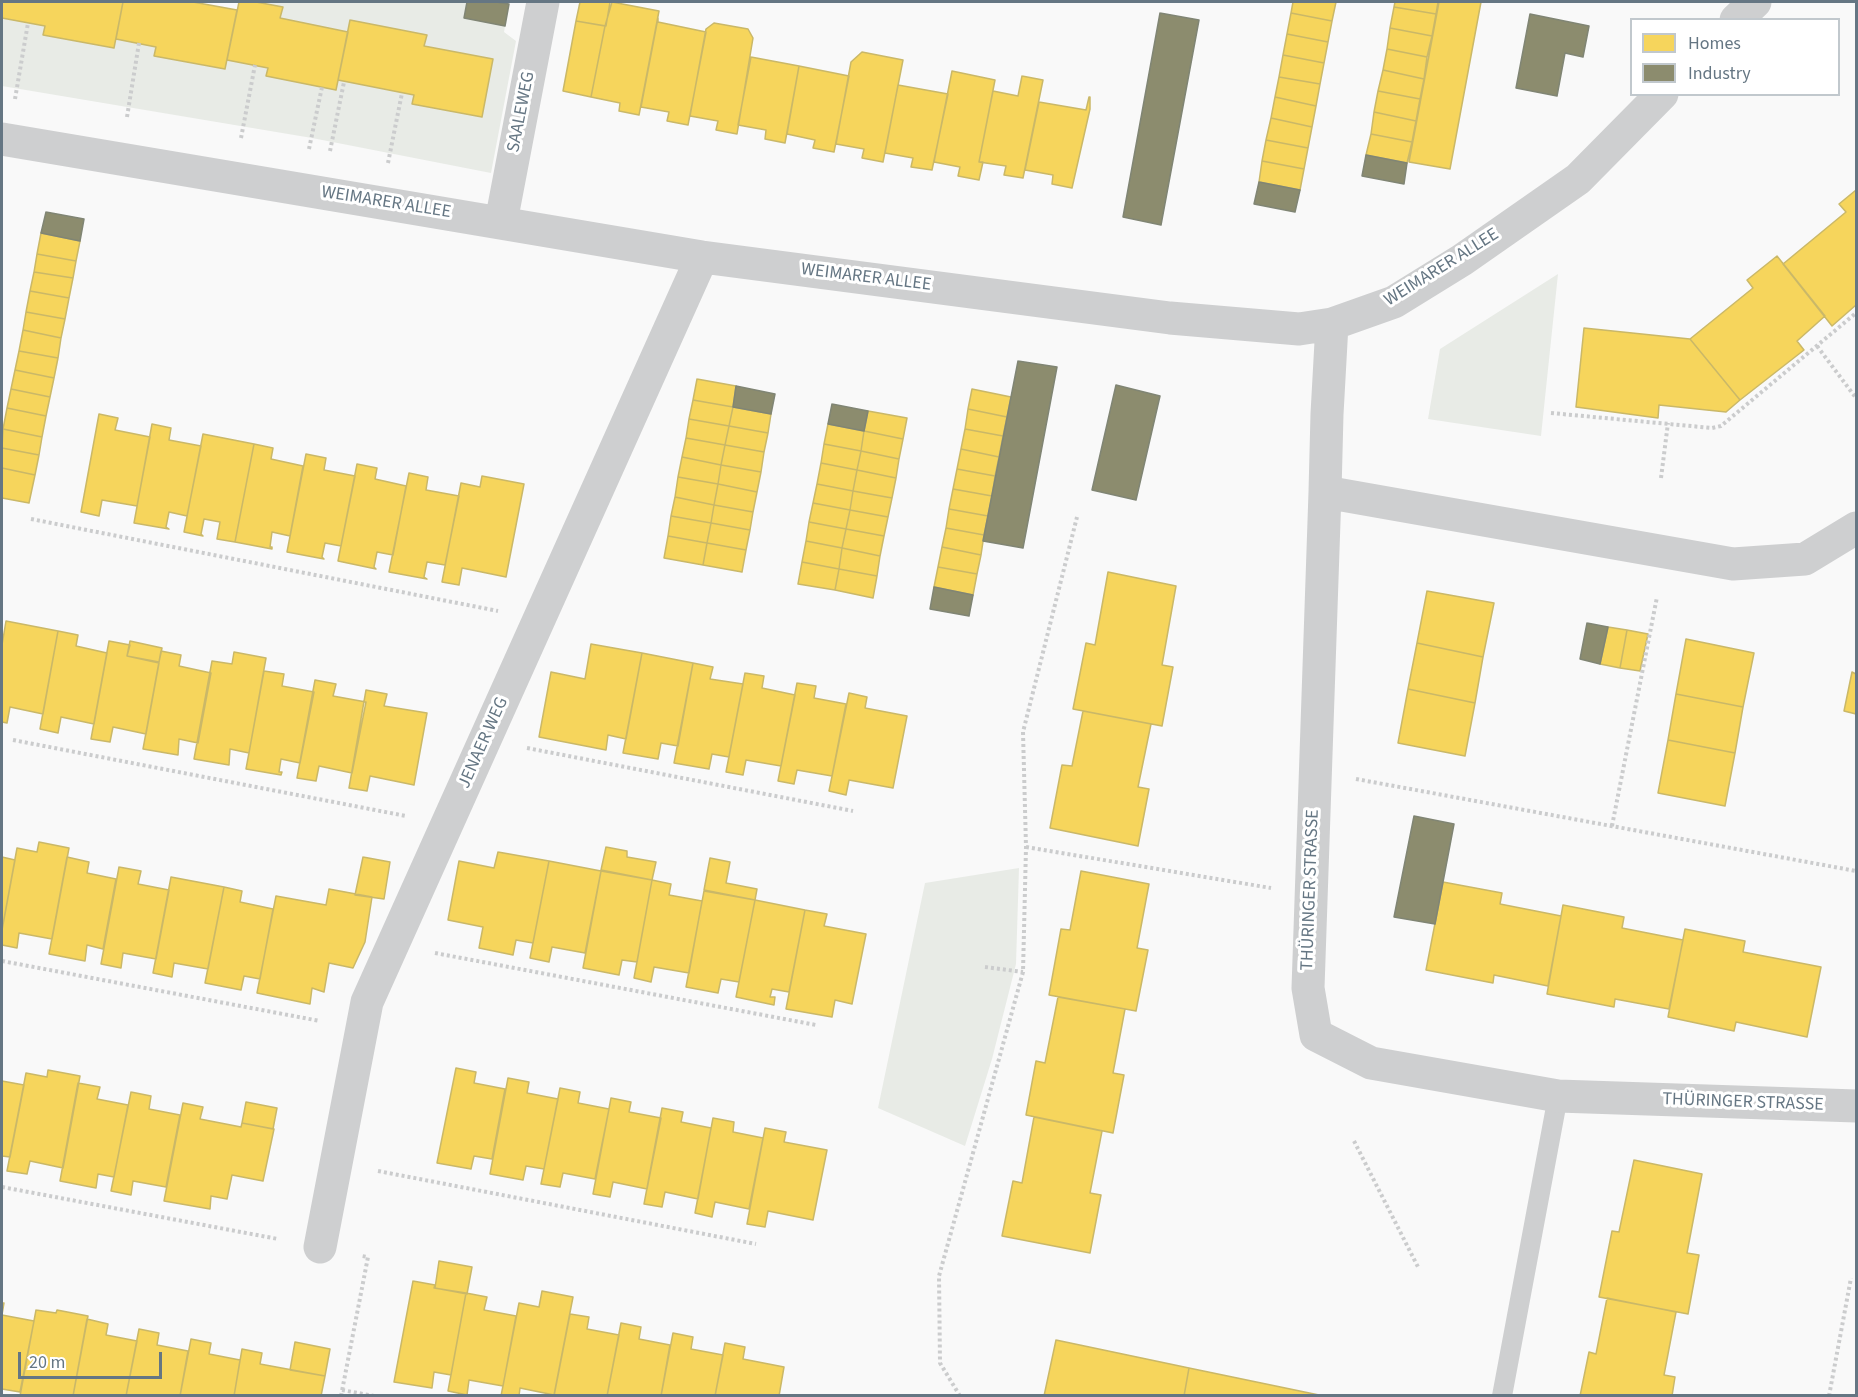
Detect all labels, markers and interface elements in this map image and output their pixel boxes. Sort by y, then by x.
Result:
legend [1630,18,1840,96]
text: Homes [1688,31,1741,56]
text: Industry [1688,61,1751,86]
street label: SAALEWEG [504,70,540,154]
street label: WEIMARER ALLEE [320,182,452,224]
street label: WEIMARER ALLEE [1381,224,1503,312]
street label: WEIMARER ALLEE [800,259,932,297]
street label: JENAER WEG [454,694,514,792]
street label: THÜRINGER STRASSE [1297,809,1325,971]
street label: THÜRINGER STRASSE [1662,1089,1824,1117]
scale bar [21,1340,165,1378]
text: 20 m [29,1350,65,1375]

